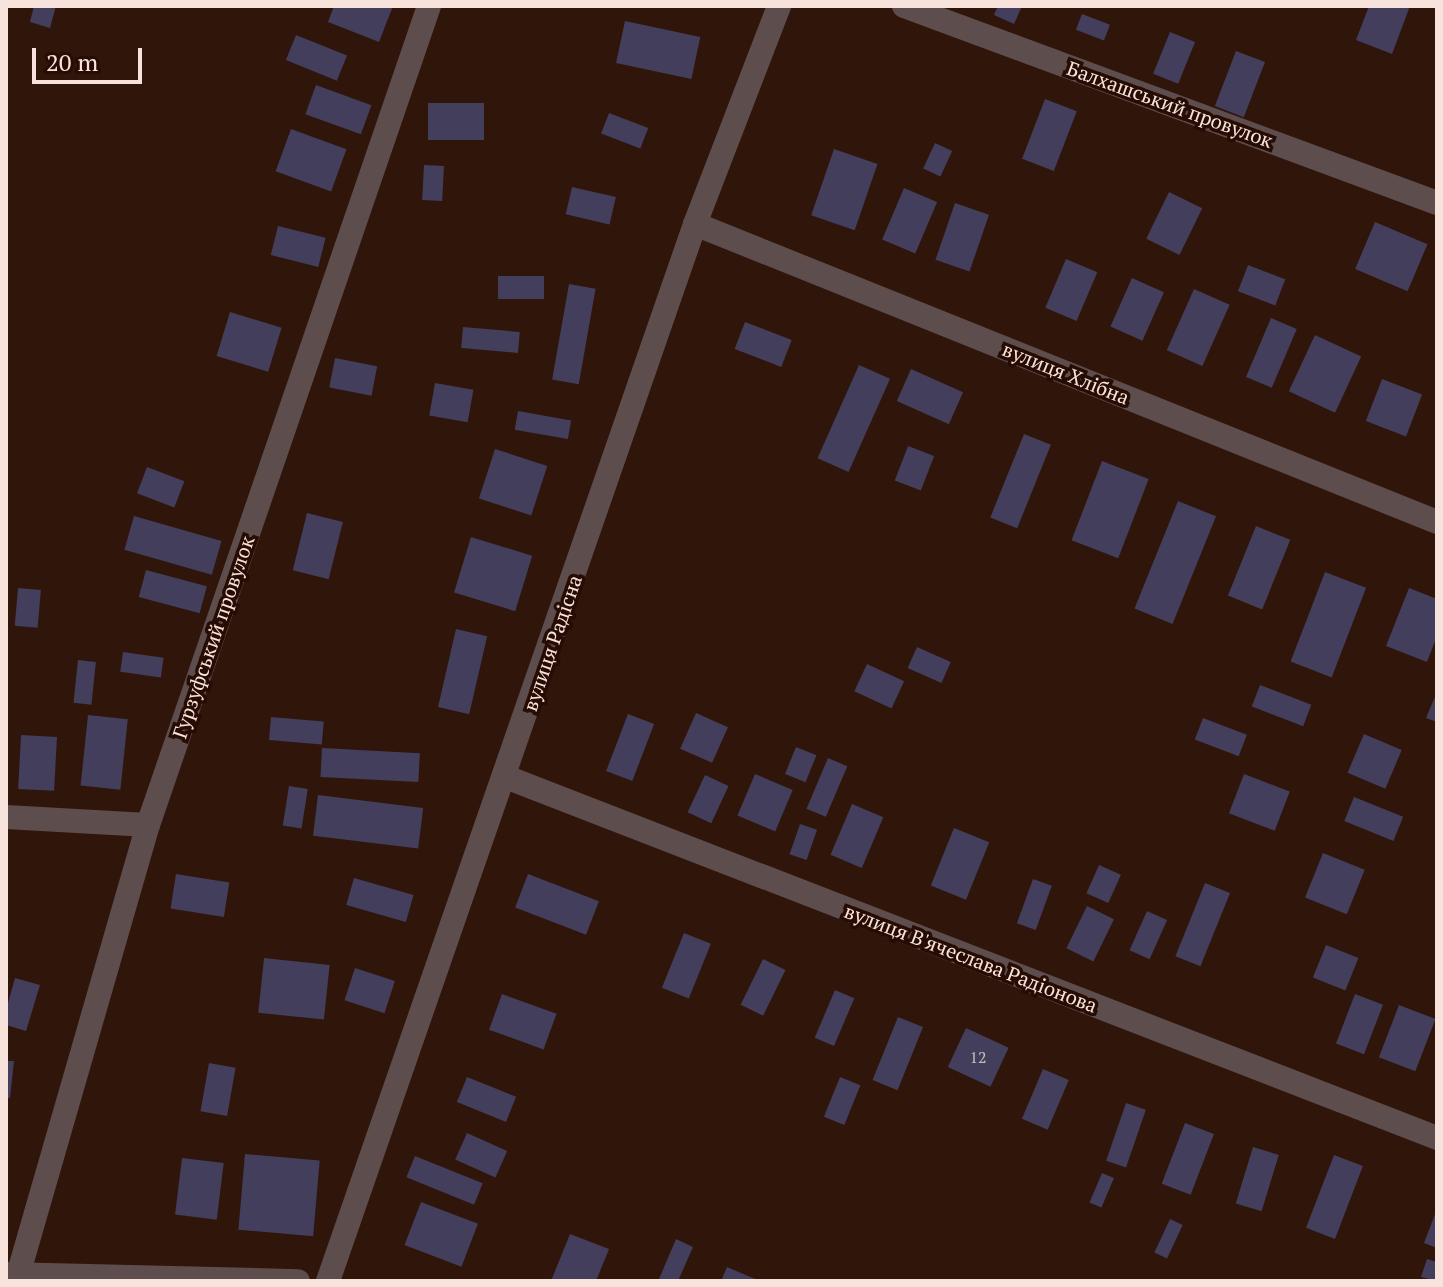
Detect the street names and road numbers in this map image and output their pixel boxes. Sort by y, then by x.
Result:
street label: Балхашський провулок [1064,56,1276,152]
street label: вулиця Хлібна [999,337,1133,409]
street label: Гурзуфський провулок [167,533,259,741]
street label: вулиця Радісна [518,572,586,714]
street label: вулиця В'ячеслава Радіонова [841,899,1101,1017]

